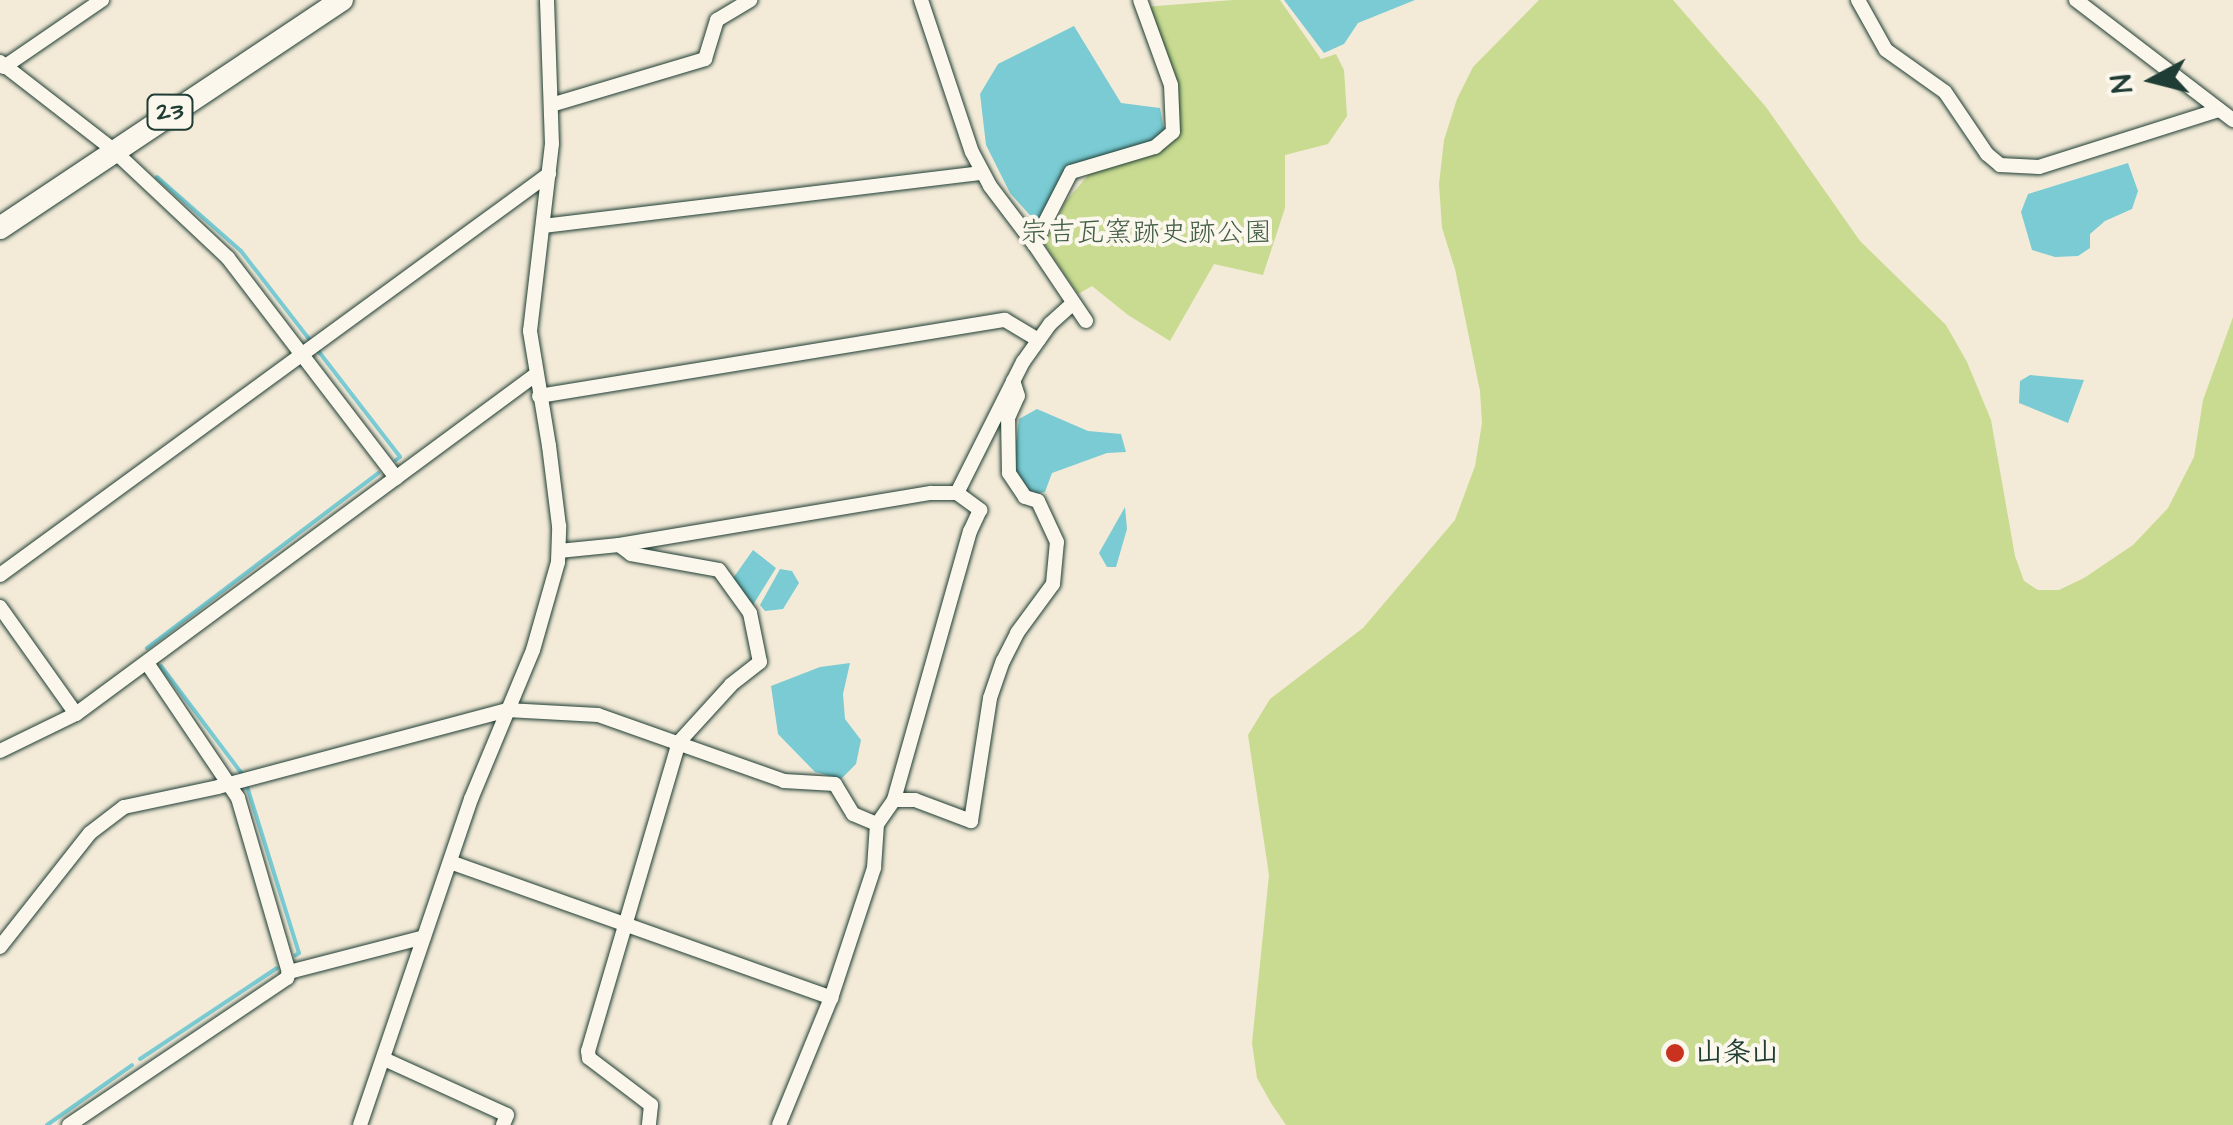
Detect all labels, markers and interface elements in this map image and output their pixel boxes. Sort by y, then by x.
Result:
north arrow [2103,30,2203,130]
text: N [2102,73,2143,95]
road number: 23 [145,92,195,132]
park label: 宗吉瓦窯跡史跡公園 [1020,216,1272,250]
place label: 山条山 [1695,1036,1779,1070]
marker: 山条山 [1664,1042,1686,1064]

